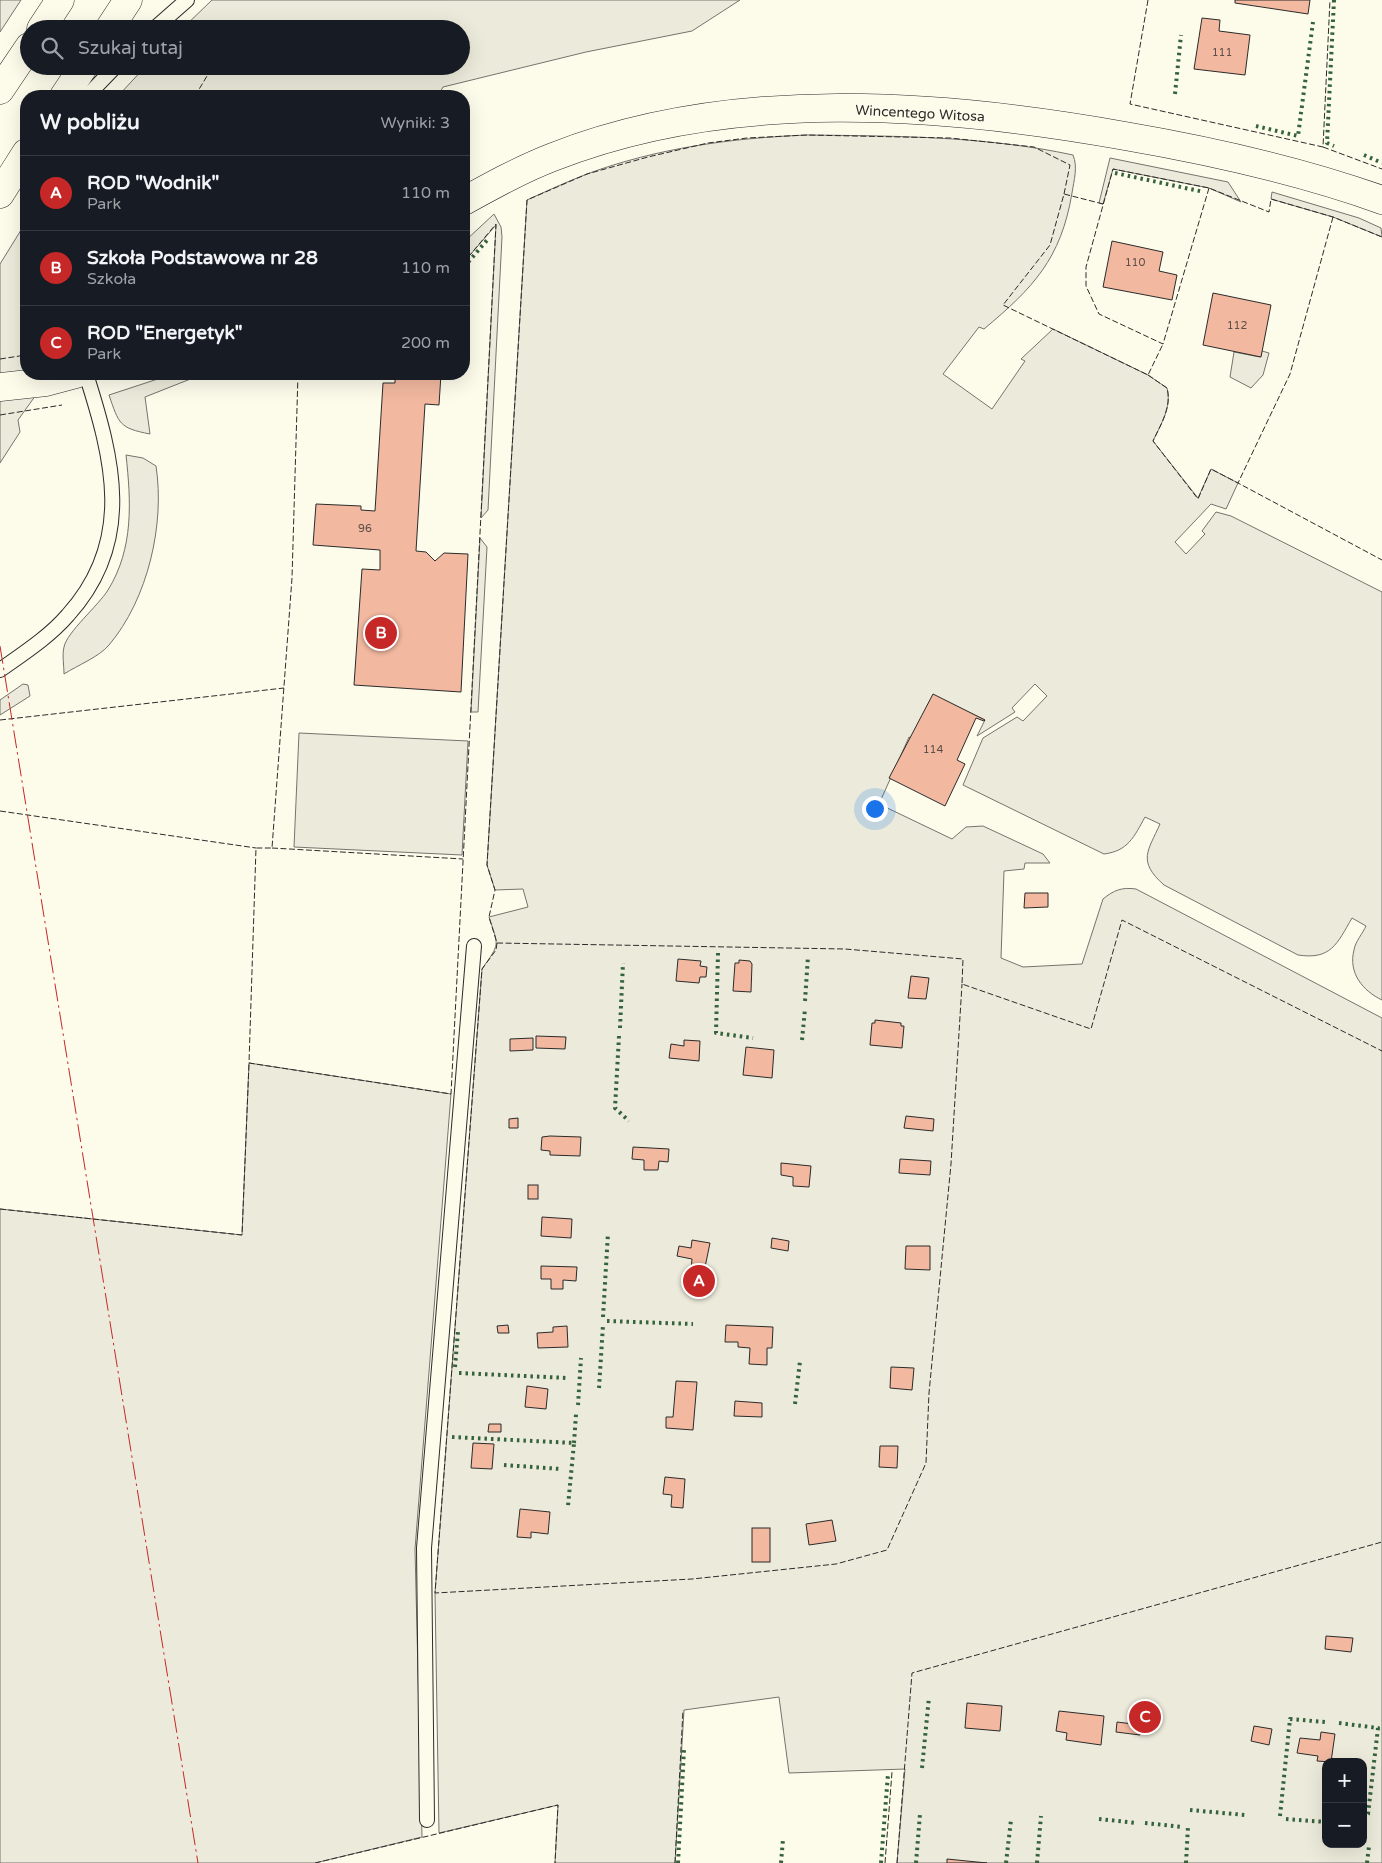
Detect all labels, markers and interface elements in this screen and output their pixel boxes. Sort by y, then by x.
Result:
search box [20,20,470,75]
icon: search [38,34,66,62]
text: Szukaj tutaj [78,37,183,59]
house number: 111 [1212,46,1232,59]
street label: Wincentego Witosa [855,102,985,125]
text: W pobliżu [40,110,140,135]
text: Wyniki: 3 [381,113,450,133]
text: ROD "Wodnik" [87,172,219,194]
text: A [50,183,62,203]
text: 110 m [401,183,450,203]
text: Park [87,194,121,214]
text: Szkoła Podstawowa nr 28 [87,247,318,269]
house number: 110 [1125,256,1145,269]
text: B [50,258,62,278]
text: 110 m [401,258,450,278]
text: Szkoła [87,269,136,289]
house number: 112 [1227,319,1247,332]
text: ROD "Energetyk" [87,322,243,344]
text: C [50,333,62,353]
text: 200 m [401,333,450,353]
text: Park [87,344,121,364]
house number: 96 [358,522,372,535]
pin: B [365,614,397,652]
house number: 114 [923,743,943,756]
your location [862,796,888,822]
pin: A [683,1262,715,1300]
pin: C [1129,1698,1161,1736]
map controls [1322,1758,1367,1848]
button: + [1322,1758,1367,1803]
button: − [1322,1803,1367,1848]

